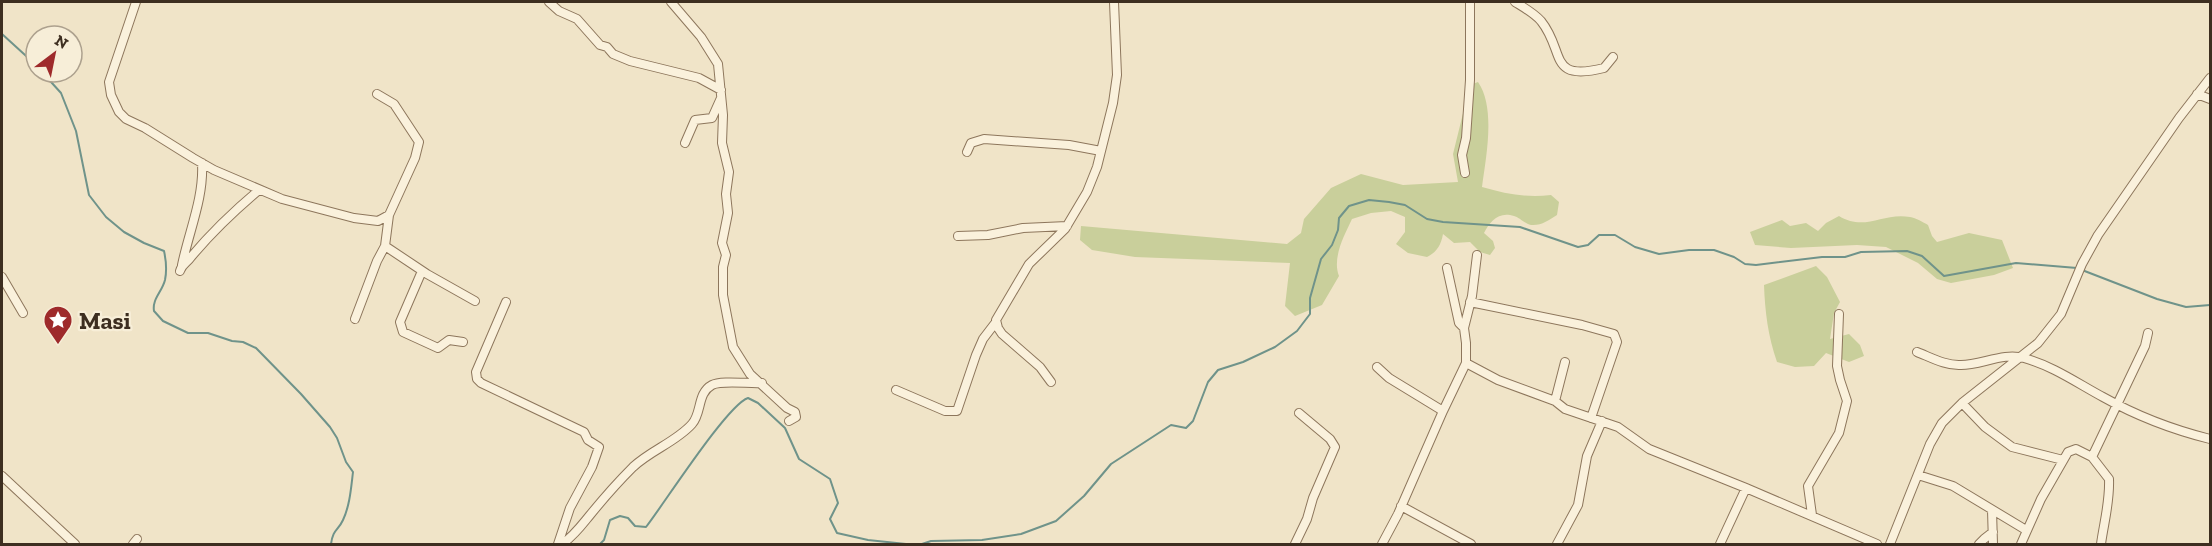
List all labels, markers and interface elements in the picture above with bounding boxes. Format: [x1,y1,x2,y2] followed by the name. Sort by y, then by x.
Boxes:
[24,24,84,84] north arrow
[51,30,72,53] text: N
[42,304,74,346] place icon: Masi
[79,306,131,335] place label: Masi

